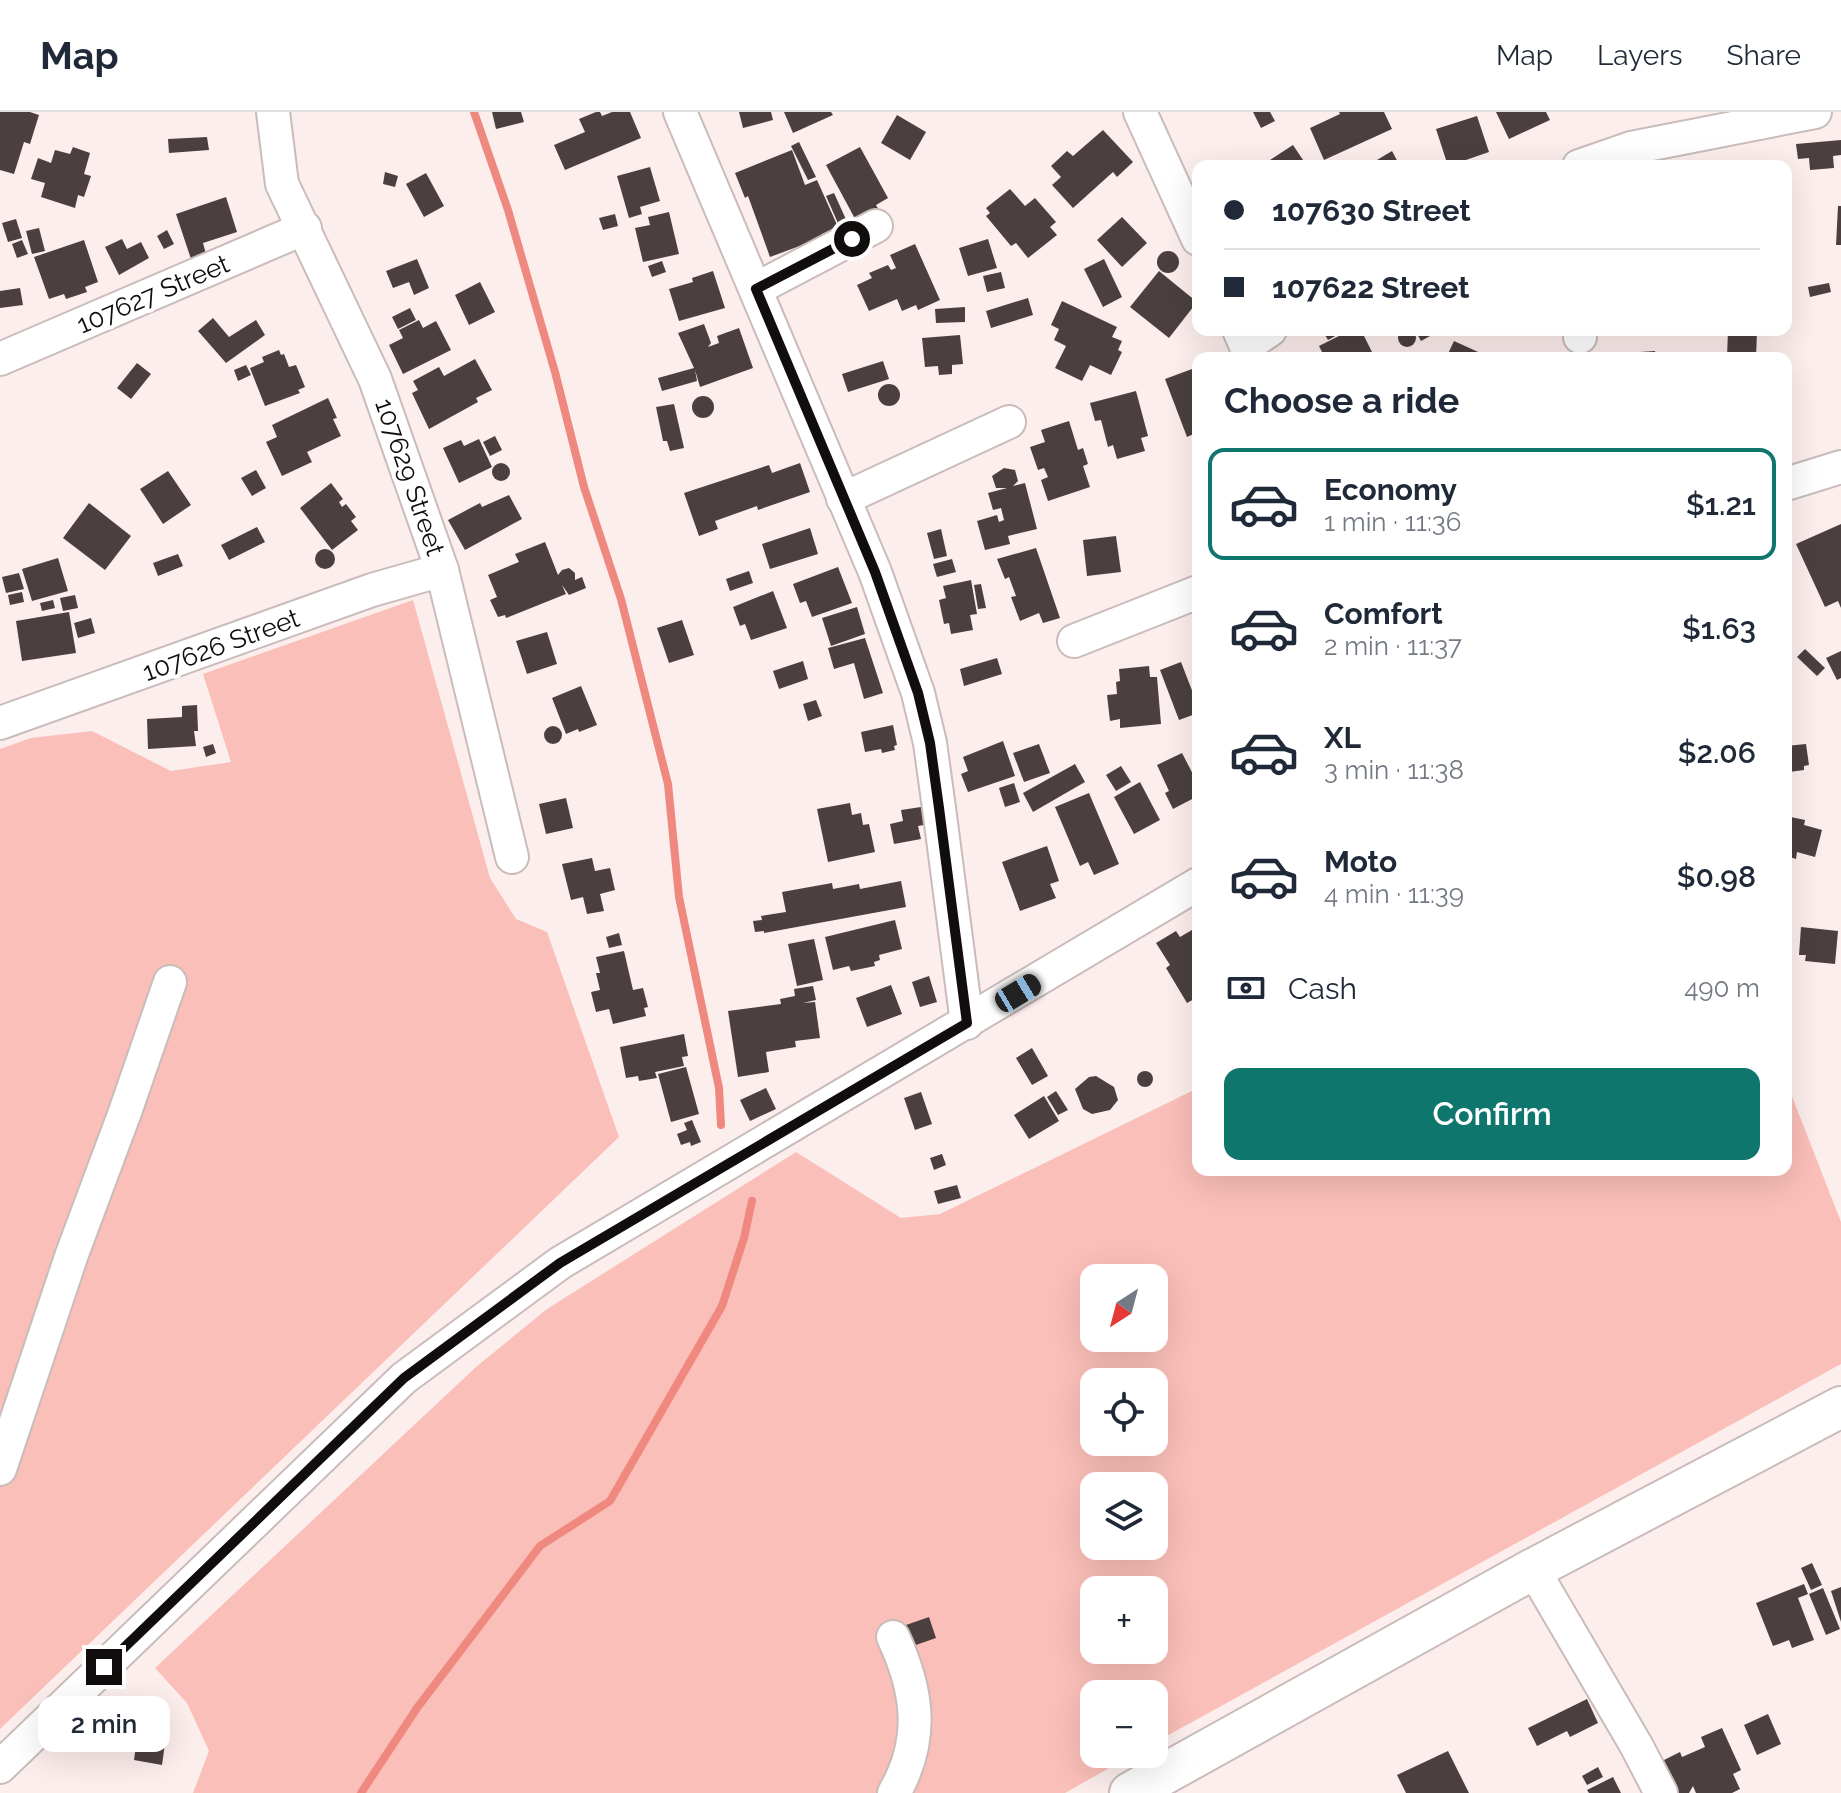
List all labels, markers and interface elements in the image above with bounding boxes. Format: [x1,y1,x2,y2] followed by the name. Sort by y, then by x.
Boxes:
[40,33,119,78] text: Map
[1496,39,1553,72] text: Map
[1597,39,1683,72] text: Layers
[1727,39,1801,72] text: Share
[1272,193,1471,228] text: 107630 Street
[834,221,870,257] route start
[72,248,234,340] street label: 107627 Street
[1272,270,1470,305] text: 107622 Street
[1224,379,1459,421] text: Choose a ride
[369,395,451,560] street label: 107629 Street
[1228,468,1300,540] icon: car
[1324,472,1457,507] text: Economy
[1686,487,1756,522] text: $1.21
[1324,507,1461,537] text: 1 min · 11:36
[1228,592,1300,664] icon: car
[1324,596,1443,631] text: Comfort
[139,603,304,687] street label: 107626 Street
[1682,611,1756,646] text: $1.63
[1324,631,1462,661] text: 2 min · 11:37
[1228,716,1300,788] icon: car
[1324,720,1361,755] text: XL
[1678,735,1756,770] text: $2.06
[1324,755,1464,785] text: 3 min · 11:38
[1228,840,1300,912] icon: car
[1324,844,1397,879] text: Moto
[1677,859,1756,894] text: $0.98
[1324,879,1464,909] text: 4 min · 11:39
[1224,966,1268,1010] icon: cash
[991,970,1045,1016] car
[1288,971,1357,1006] text: Cash
[1684,973,1760,1003] text: 490 m
[1224,1068,1760,1160] button: Confirm
[1080,1264,1168,1352] north arrow
[1080,1264,1168,1768] map controls
[1080,1368,1168,1456] button: locate
[1080,1472,1168,1560] button: layers
[1080,1576,1168,1664] button: +
[86,1649,122,1685] route end
[1080,1680,1168,1768] button: −
[38,1695,170,1751] callout: 2 min
[71,1709,137,1739] text: 2 min

